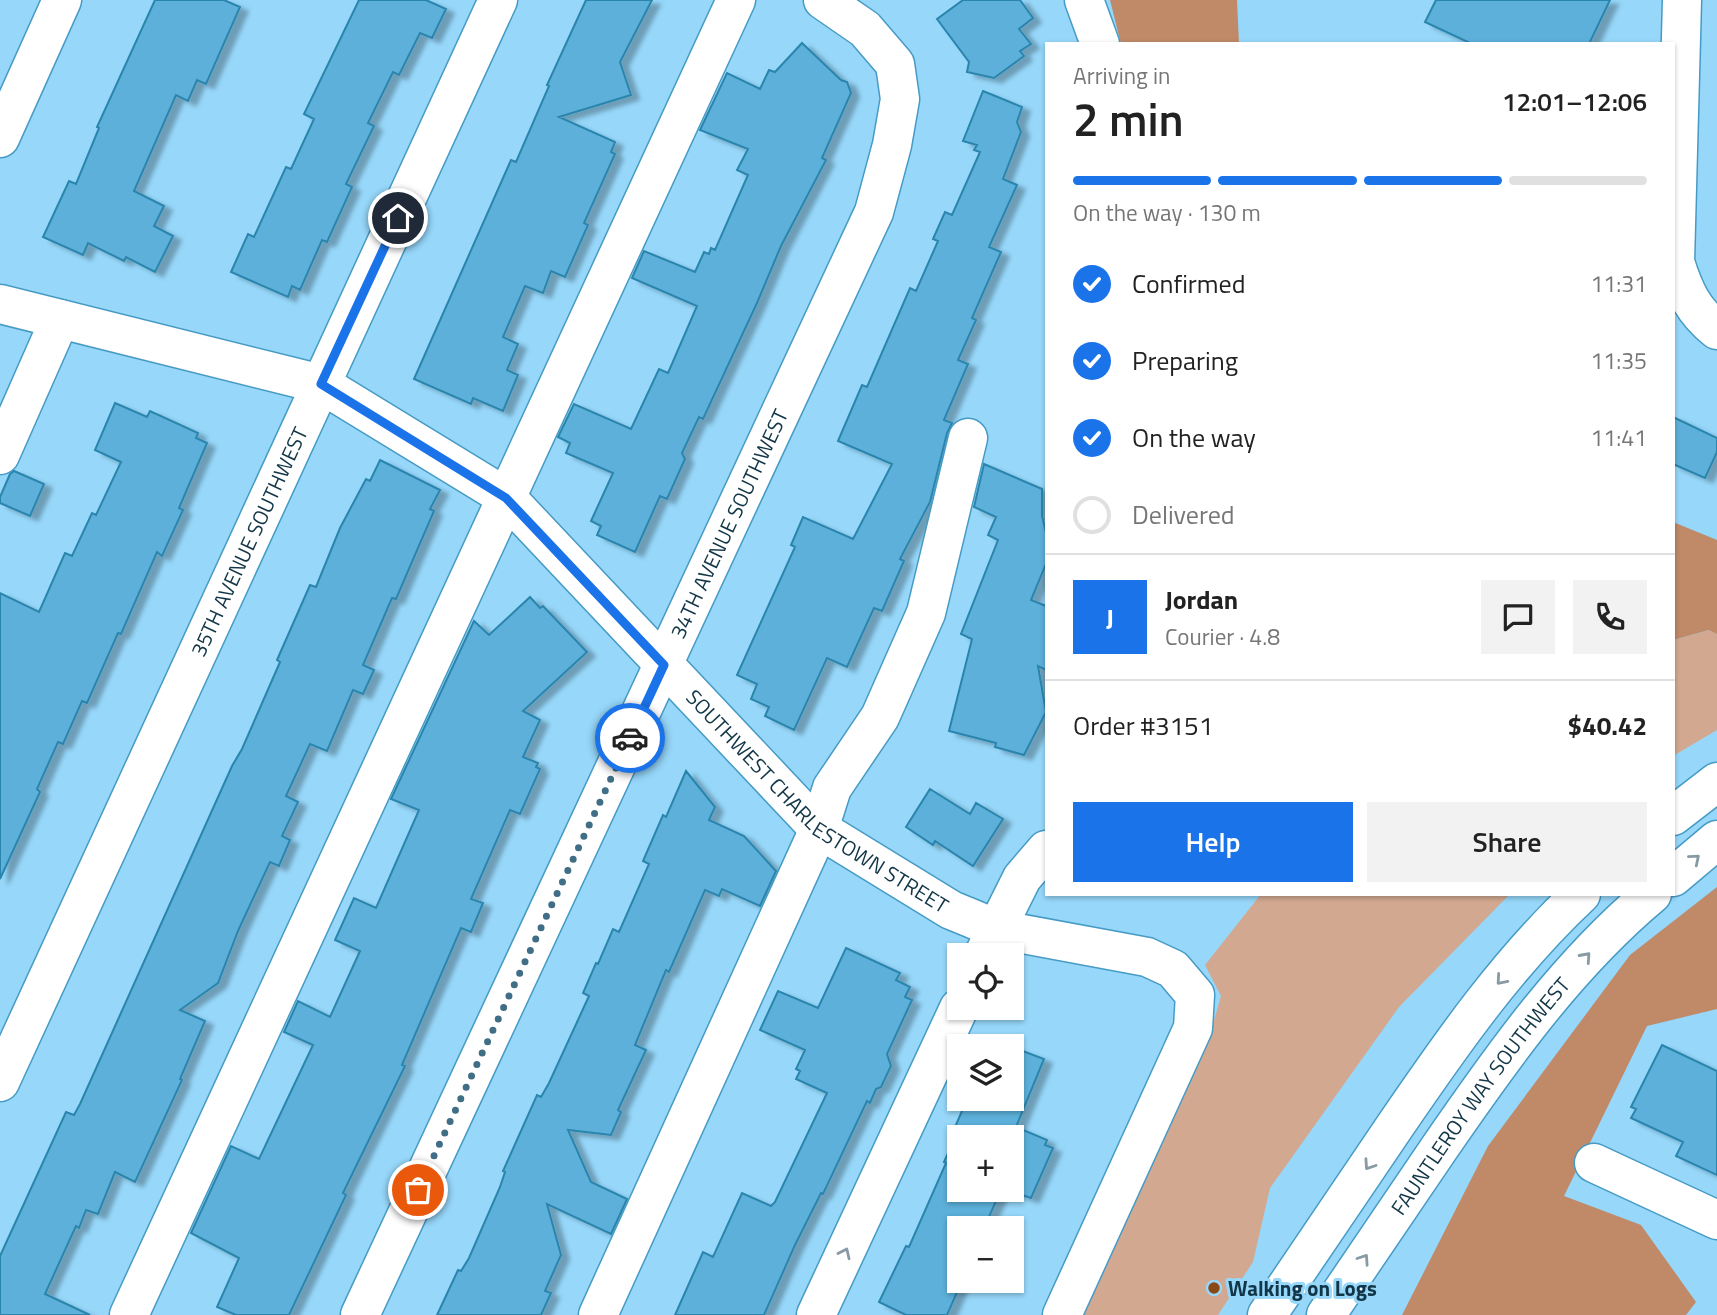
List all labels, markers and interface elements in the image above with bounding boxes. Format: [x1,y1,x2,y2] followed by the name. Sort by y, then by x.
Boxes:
[1073,58,1170,93] text: Arriving in
[1502,82,1647,121] text: 12:01–12:06
[1073,84,1184,154] text: 2 min
[368,188,428,248] pin
[1073,195,1261,230] text: On the way · 130 m
[379,199,417,237] icon: home
[1132,264,1246,303] text: Confirmed
[1073,265,1111,303] icon: check
[1590,266,1647,301] text: 11:31
[1132,341,1238,380] text: Preparing
[1073,342,1111,380] icon: check
[1590,343,1647,378] text: 11:35
[661,404,796,644] street label: 34TH AVENUE SOUTHWEST
[1132,418,1256,457] text: On the way
[1073,419,1111,457] icon: check
[1590,420,1647,455] text: 11:41
[182,421,316,662] street label: 35TH AVENUE SOUTHWEST
[1132,495,1235,534] text: Delivered
[1165,580,1238,619] text: Jordan
[1481,580,1555,654] button: chat
[1573,580,1647,654] button: phone
[1106,598,1114,637] text: J
[1165,619,1280,654] text: Courier · 4.8
[679,682,955,921] street label: SOUTHWEST CHARLESTOWN STREET
[595,703,665,773] courier
[1073,706,1213,745] text: Order #3151
[1568,706,1647,745] text: $40.42
[611,719,649,757] icon: car
[1073,802,1353,882] button: Help
[1367,802,1647,882] button: Share
[1687,855,1700,867] one-way arrow
[947,943,1024,1293] map controls
[947,943,1024,1020] button: locate
[1578,953,1590,966] one-way arrow
[1383,970,1577,1221] street label: FAUNTLEROY WAY SOUTHWEST
[1497,972,1509,985] one-way arrow
[947,1034,1024,1111] button: layers
[947,1125,1024,1202] button: +
[1365,1157,1377,1170] one-way arrow
[388,1160,448,1220] pin
[399,1171,437,1209] icon: bag
[947,1216,1024,1293] button: −
[837,1248,851,1260] one-way arrow
[1356,1253,1369,1266] one-way arrow
[1228,1272,1377,1304] place label: Walking on Logs
[1206,1280,1222,1296] marker: Walking on Logs

